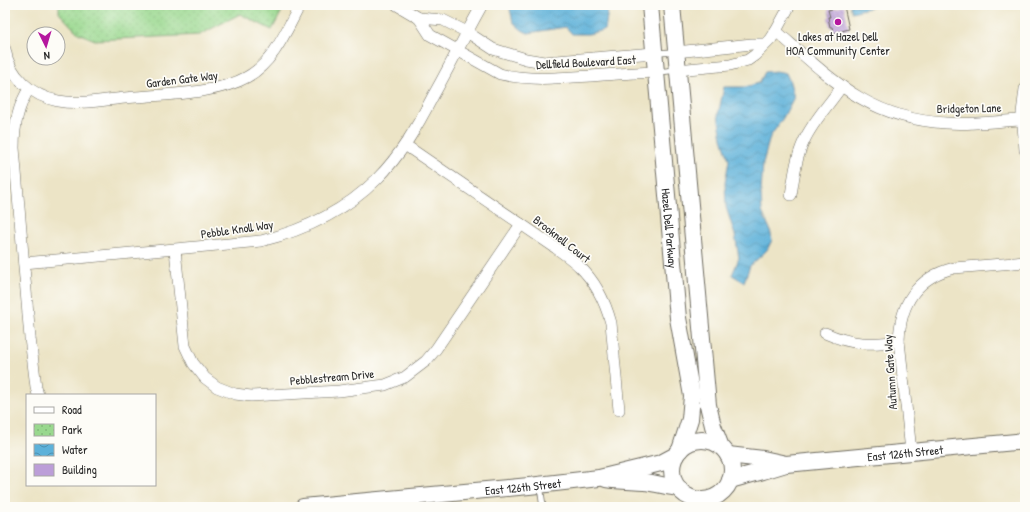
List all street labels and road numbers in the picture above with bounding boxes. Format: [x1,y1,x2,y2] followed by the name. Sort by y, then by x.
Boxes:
[536,51,637,73] street label: Dellfield Boulevard East
[145,66,219,92] street label: Garden Gate Way
[936,99,1002,117] street label: Bridgeton Lane
[658,187,682,269] street label: Hazel Dell Parkway
[530,211,595,267] street label: Brooknell Court
[200,216,274,242] street label: Pebble Knoll Way
[879,334,901,410] street label: Autumn Gate Way
[289,365,375,389] street label: Pebblestream Drive
[866,440,945,465] street label: East 126th Street
[484,474,563,499] street label: East 126th Street

